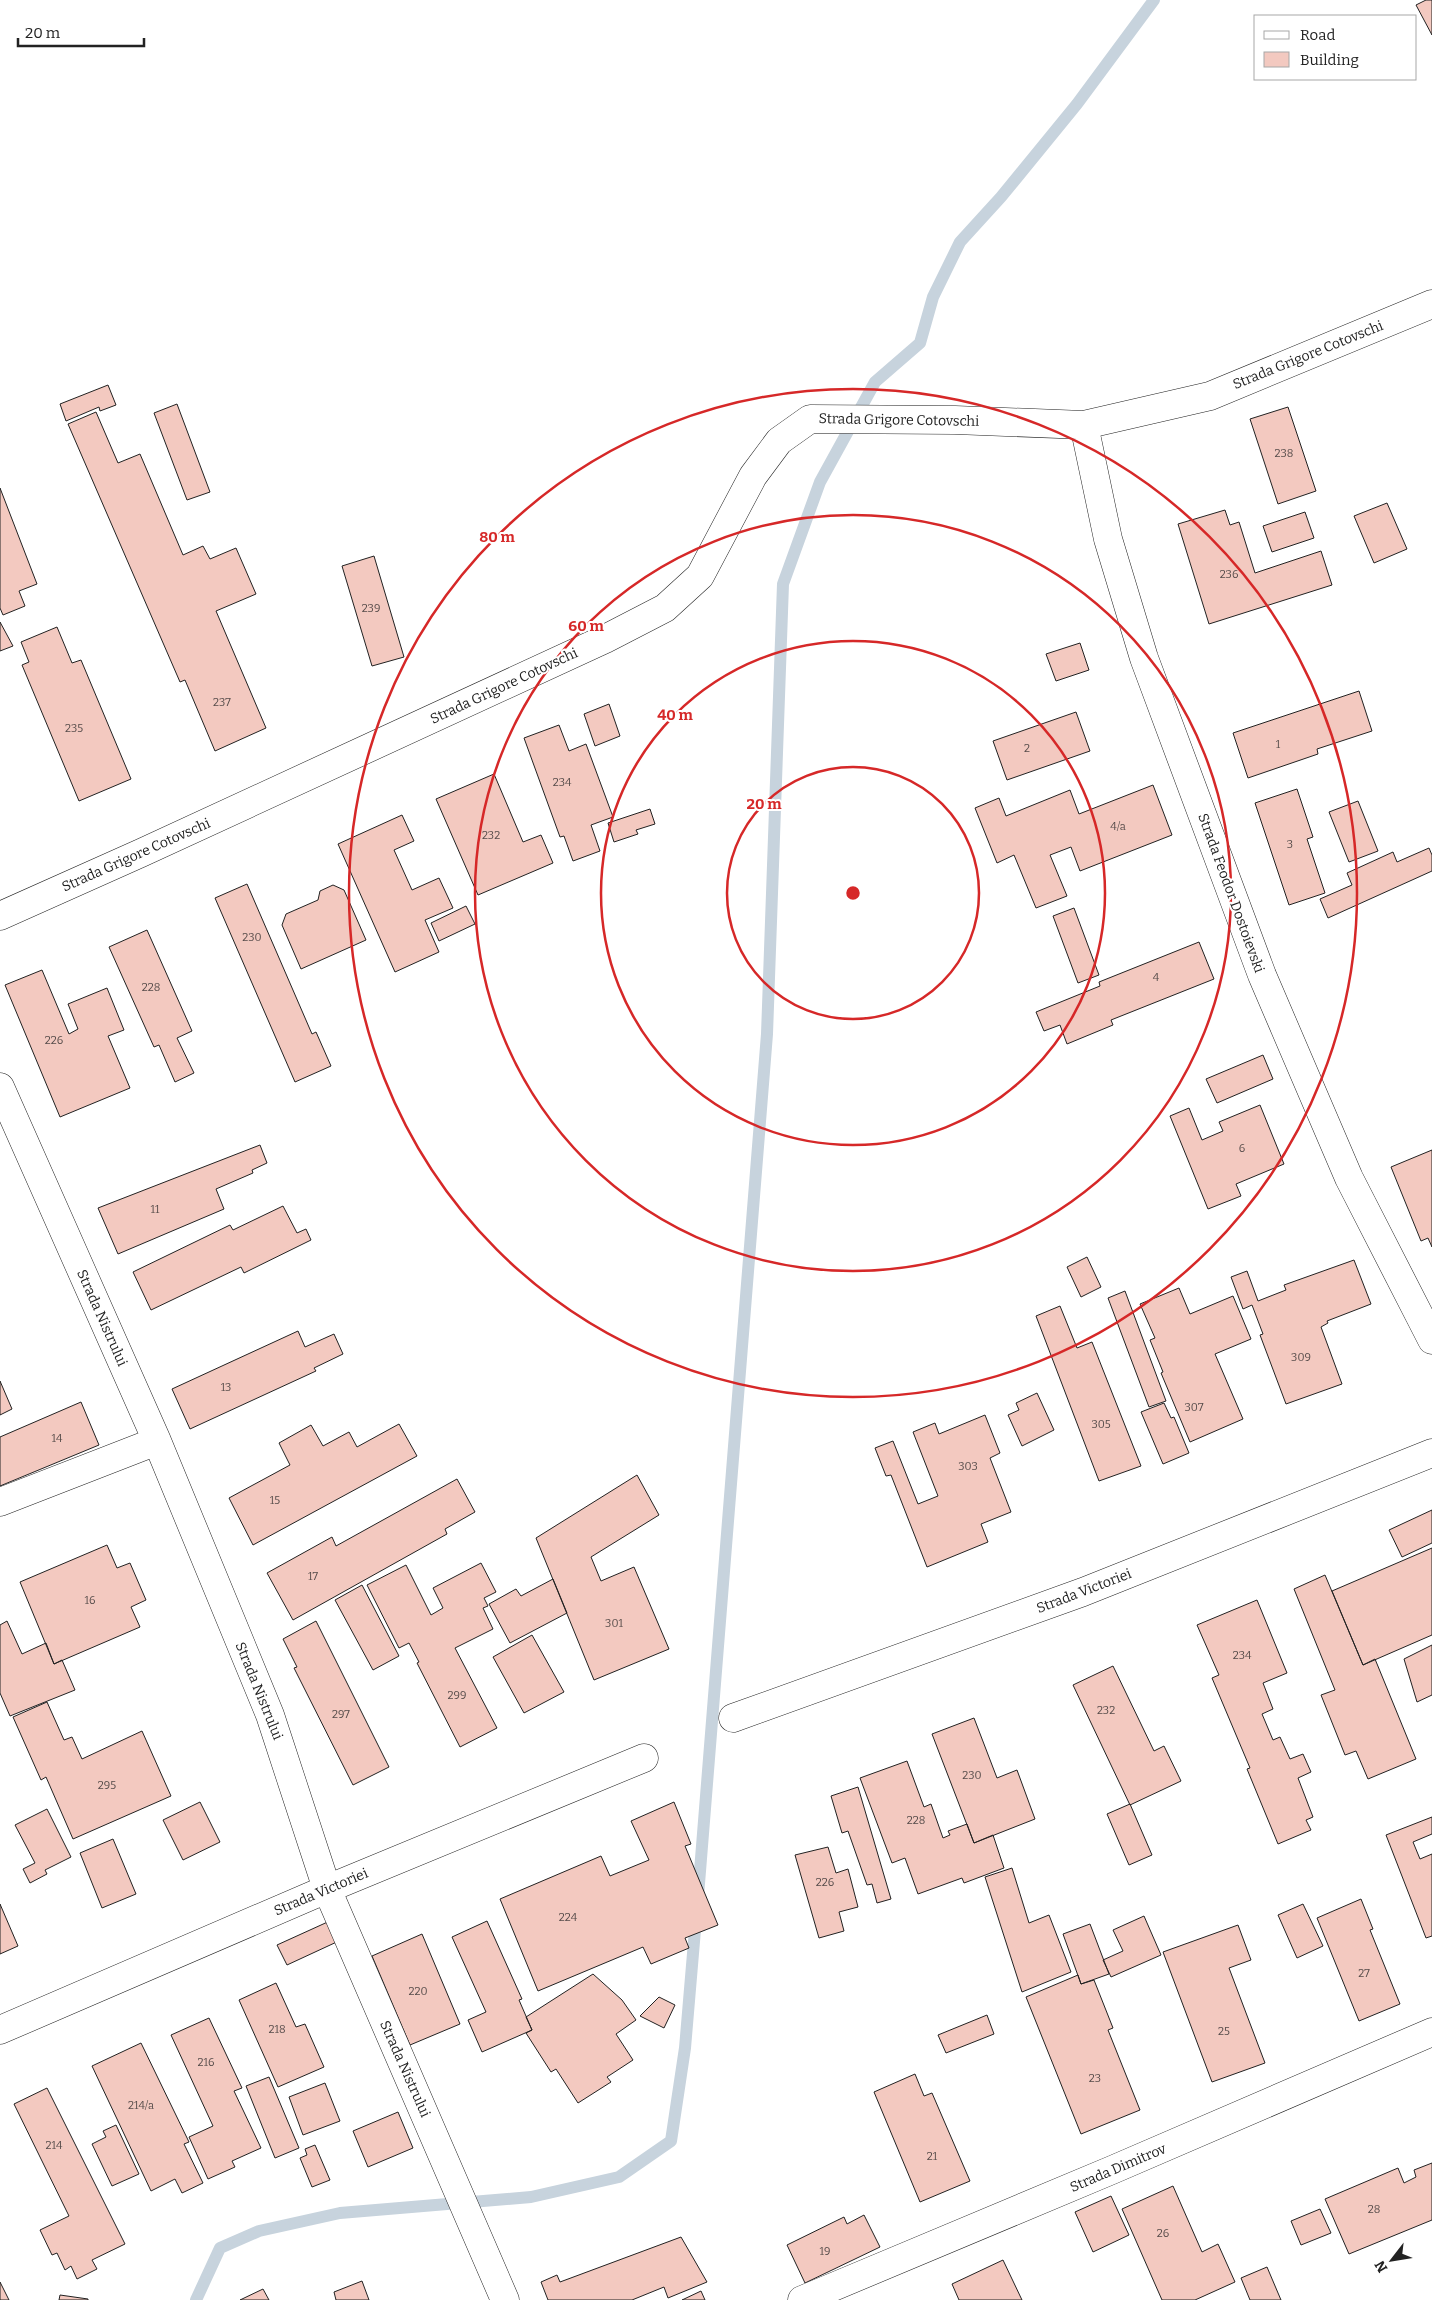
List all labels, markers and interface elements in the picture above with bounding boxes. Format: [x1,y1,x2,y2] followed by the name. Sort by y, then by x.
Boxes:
[18,15,144,47] scale bar
[1254,15,1417,80] legend
[25,24,61,42] text: 20 m
[1300,26,1335,44] text: Road
[1300,51,1359,69] text: Building
[1230,317,1386,393] street label: Strada Grigore Cotovschi
[819,410,979,430] street label: Strada Grigore Cotovschi
[1275,447,1293,460] house number: 238
[479,528,515,546] text: 80 m
[1220,568,1238,581] house number: 236
[362,602,380,615] house number: 239
[568,617,604,635] text: 60 m
[428,644,580,728] street label: Strada Grigore Cotovschi
[213,696,231,709] house number: 237
[657,706,694,724] text: 40 m
[65,722,83,735] house number: 235
[1276,738,1281,751] house number: 1
[1024,742,1030,755] house number: 2
[553,776,572,789] house number: 234
[747,795,782,813] text: 20 m
[1194,811,1268,975] street label: Strada Feodor Dostoievski
[59,815,213,895] street label: Strada Grigore Cotovschi
[1110,820,1126,833] house number: 4/a
[482,829,500,842] house number: 232
[1287,838,1293,851] house number: 3
[844,884,862,902] centre of rings
[242,931,262,944] house number: 230
[1153,971,1160,984] house number: 4
[142,981,160,994] house number: 228
[45,1034,63,1047] house number: 226
[1239,1142,1245,1155] house number: 6
[151,1203,160,1216] house number: 11
[73,1267,131,1369] street label: Strada Nistrului
[1291,1351,1311,1364] house number: 309
[221,1381,231,1394] house number: 13
[1185,1401,1204,1414] house number: 307
[1091,1418,1111,1431] house number: 305
[52,1432,63,1445] house number: 14
[958,1460,978,1473] house number: 303
[270,1494,280,1507] house number: 15
[1034,1565,1134,1617] street label: Strada Victoriei
[308,1570,318,1583] house number: 17
[85,1594,95,1607] house number: 16
[605,1617,623,1630] house number: 301
[232,1640,286,1742] street label: Strada Nistrului
[1233,1649,1252,1662] house number: 234
[448,1689,466,1702] house number: 299
[1097,1704,1115,1717] house number: 232
[332,1708,350,1721] house number: 297
[962,1769,982,1782] house number: 230
[98,1779,116,1792] house number: 295
[907,1814,925,1827] house number: 228
[271,1865,371,1919] street label: Strada Victoriei
[816,1876,834,1889] house number: 226
[559,1911,578,1924] house number: 224
[1358,1967,1370,1980] house number: 27
[408,1985,428,1998] house number: 220
[376,2018,434,2120] street label: Strada Nistrului
[268,2023,286,2036] house number: 218
[1218,2025,1230,2038] house number: 25
[198,2056,214,2069] house number: 216
[1089,2072,1101,2085] house number: 23
[128,2099,154,2112] house number: 214/a
[46,2139,63,2152] house number: 214
[1067,2140,1169,2196] street label: Strada Dimitrov
[927,2150,938,2163] house number: 21
[1368,2203,1380,2216] house number: 28
[1157,2227,1169,2240] house number: 26
[1367,2235,1417,2285] north arrow
[820,2245,830,2258] house number: 19
[1371,2257,1391,2275] text: N

